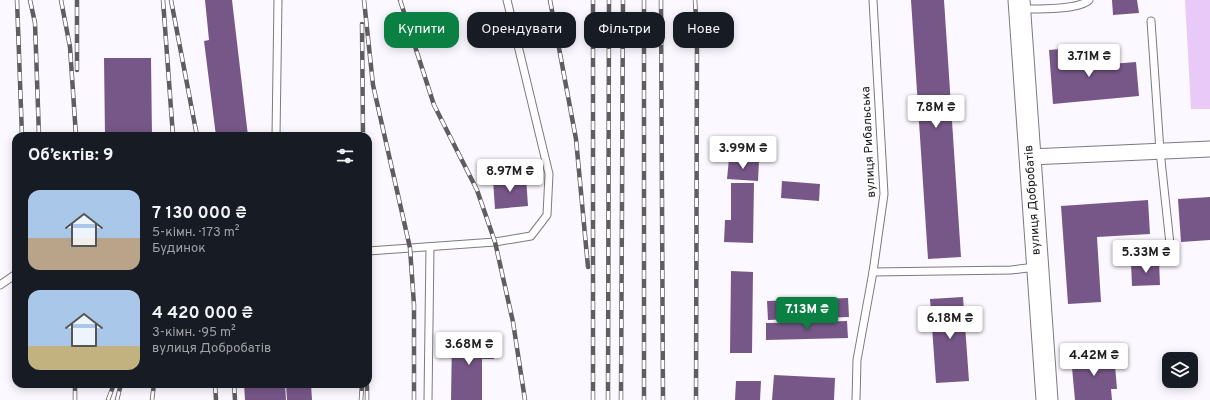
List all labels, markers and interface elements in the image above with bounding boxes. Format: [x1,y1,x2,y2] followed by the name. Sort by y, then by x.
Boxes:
[384,12,459,48] chip: Купити
[467,12,576,48] chip: Орендувати
[584,12,665,48] chip: Фільтри
[673,12,734,48] chip: Нове
[1052,44,1126,78] pin: 3.71M ₴
[1067,49,1111,65] text: 3.71M ₴
[858,86,880,198] street label: вулиця Рибальська
[903,95,969,129] pin: 7.8M ₴
[917,100,955,116] text: 7.8M ₴
[706,136,780,170] pin: 3.99M ₴
[719,141,767,157] text: 3.99M ₴
[28,145,113,167] text: Об’єктів: 9
[334,145,356,167] icon: filters
[1021,145,1045,255] street label: вулиця Добробатів
[473,159,547,193] pin: 8.97M ₴
[486,164,534,180] text: 8.97M ₴
[152,203,247,225] text: 7 130 000 ₴
[60,206,108,254] icon: home
[152,225,239,241] text: 5-кімн. · 173 m²
[1109,240,1183,274] pin: 5.33M ₴
[152,241,206,257] text: Будинок
[1122,245,1170,261] text: 5.33M ₴
[770,297,844,331] pin: 7.13M ₴
[785,302,829,318] text: 7.13M ₴
[152,303,253,325] text: 4 420 000 ₴
[60,306,108,354] icon: home
[913,306,987,340] pin: 6.18M ₴
[927,311,973,327] text: 6.18M ₴
[152,325,236,341] text: 3-кімн. · 95 m²
[432,332,506,366] pin: 3.68M ₴
[444,337,494,353] text: 3.68M ₴
[152,341,271,357] text: вулиця Добробатів
[1057,343,1131,377] pin: 4.42M ₴
[1069,348,1119,364] text: 4.42M ₴
[1162,352,1198,388] map controls
[1162,352,1198,388] button: layers

